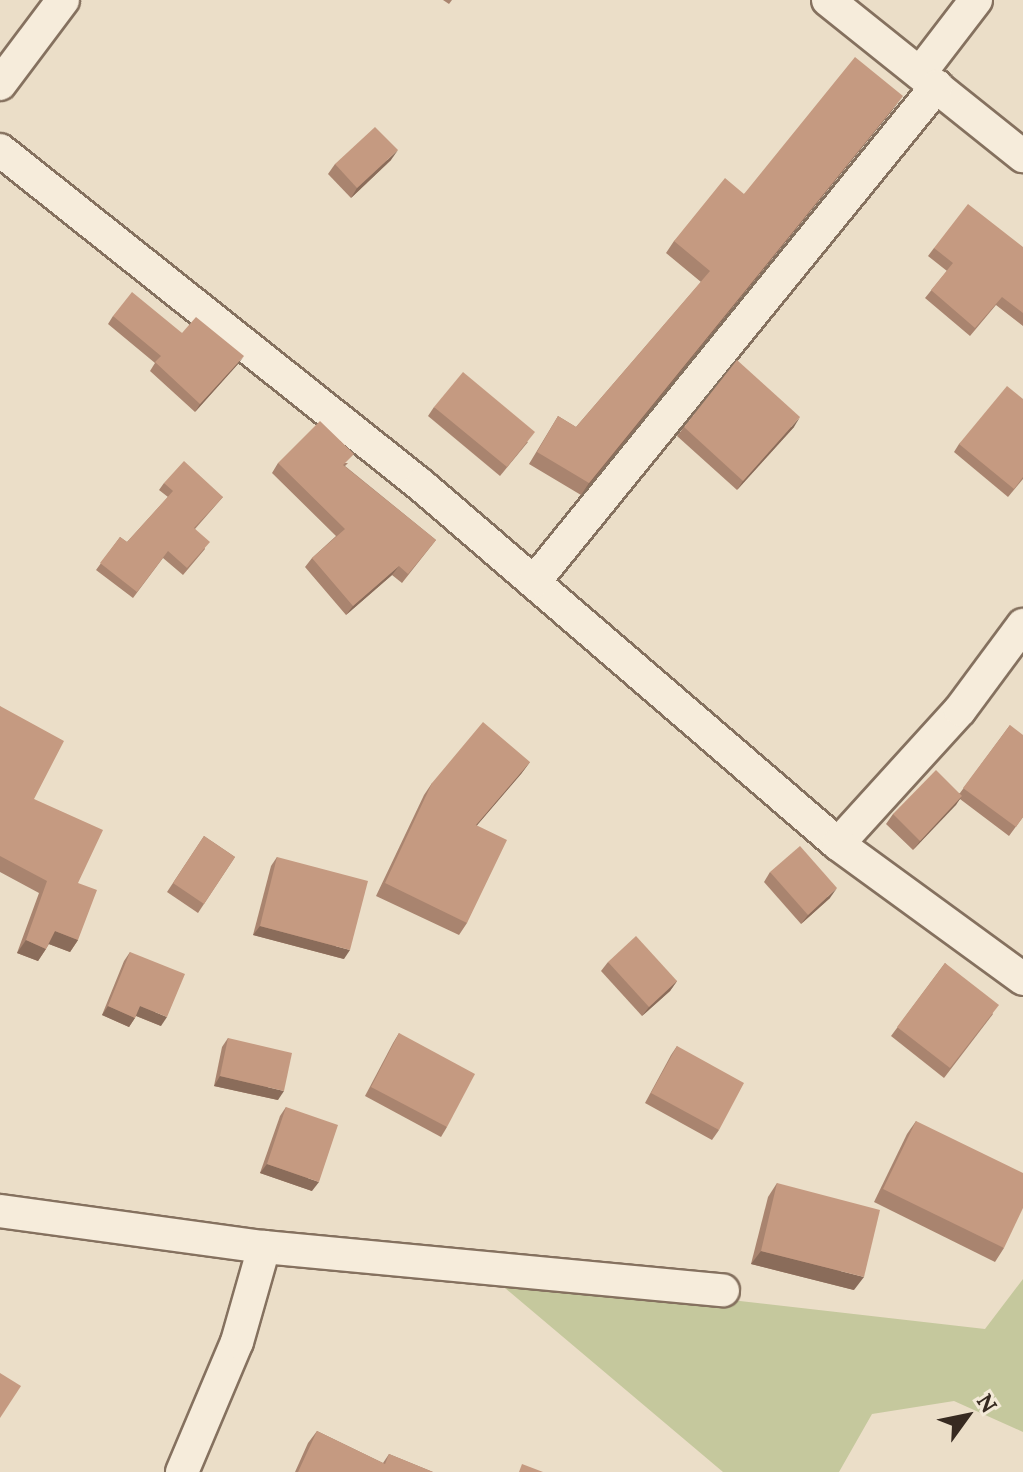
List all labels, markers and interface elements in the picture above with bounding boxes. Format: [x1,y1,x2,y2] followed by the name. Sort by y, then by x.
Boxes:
[927,1376,1007,1456] north arrow
[971,1388,1003,1418] text: N

